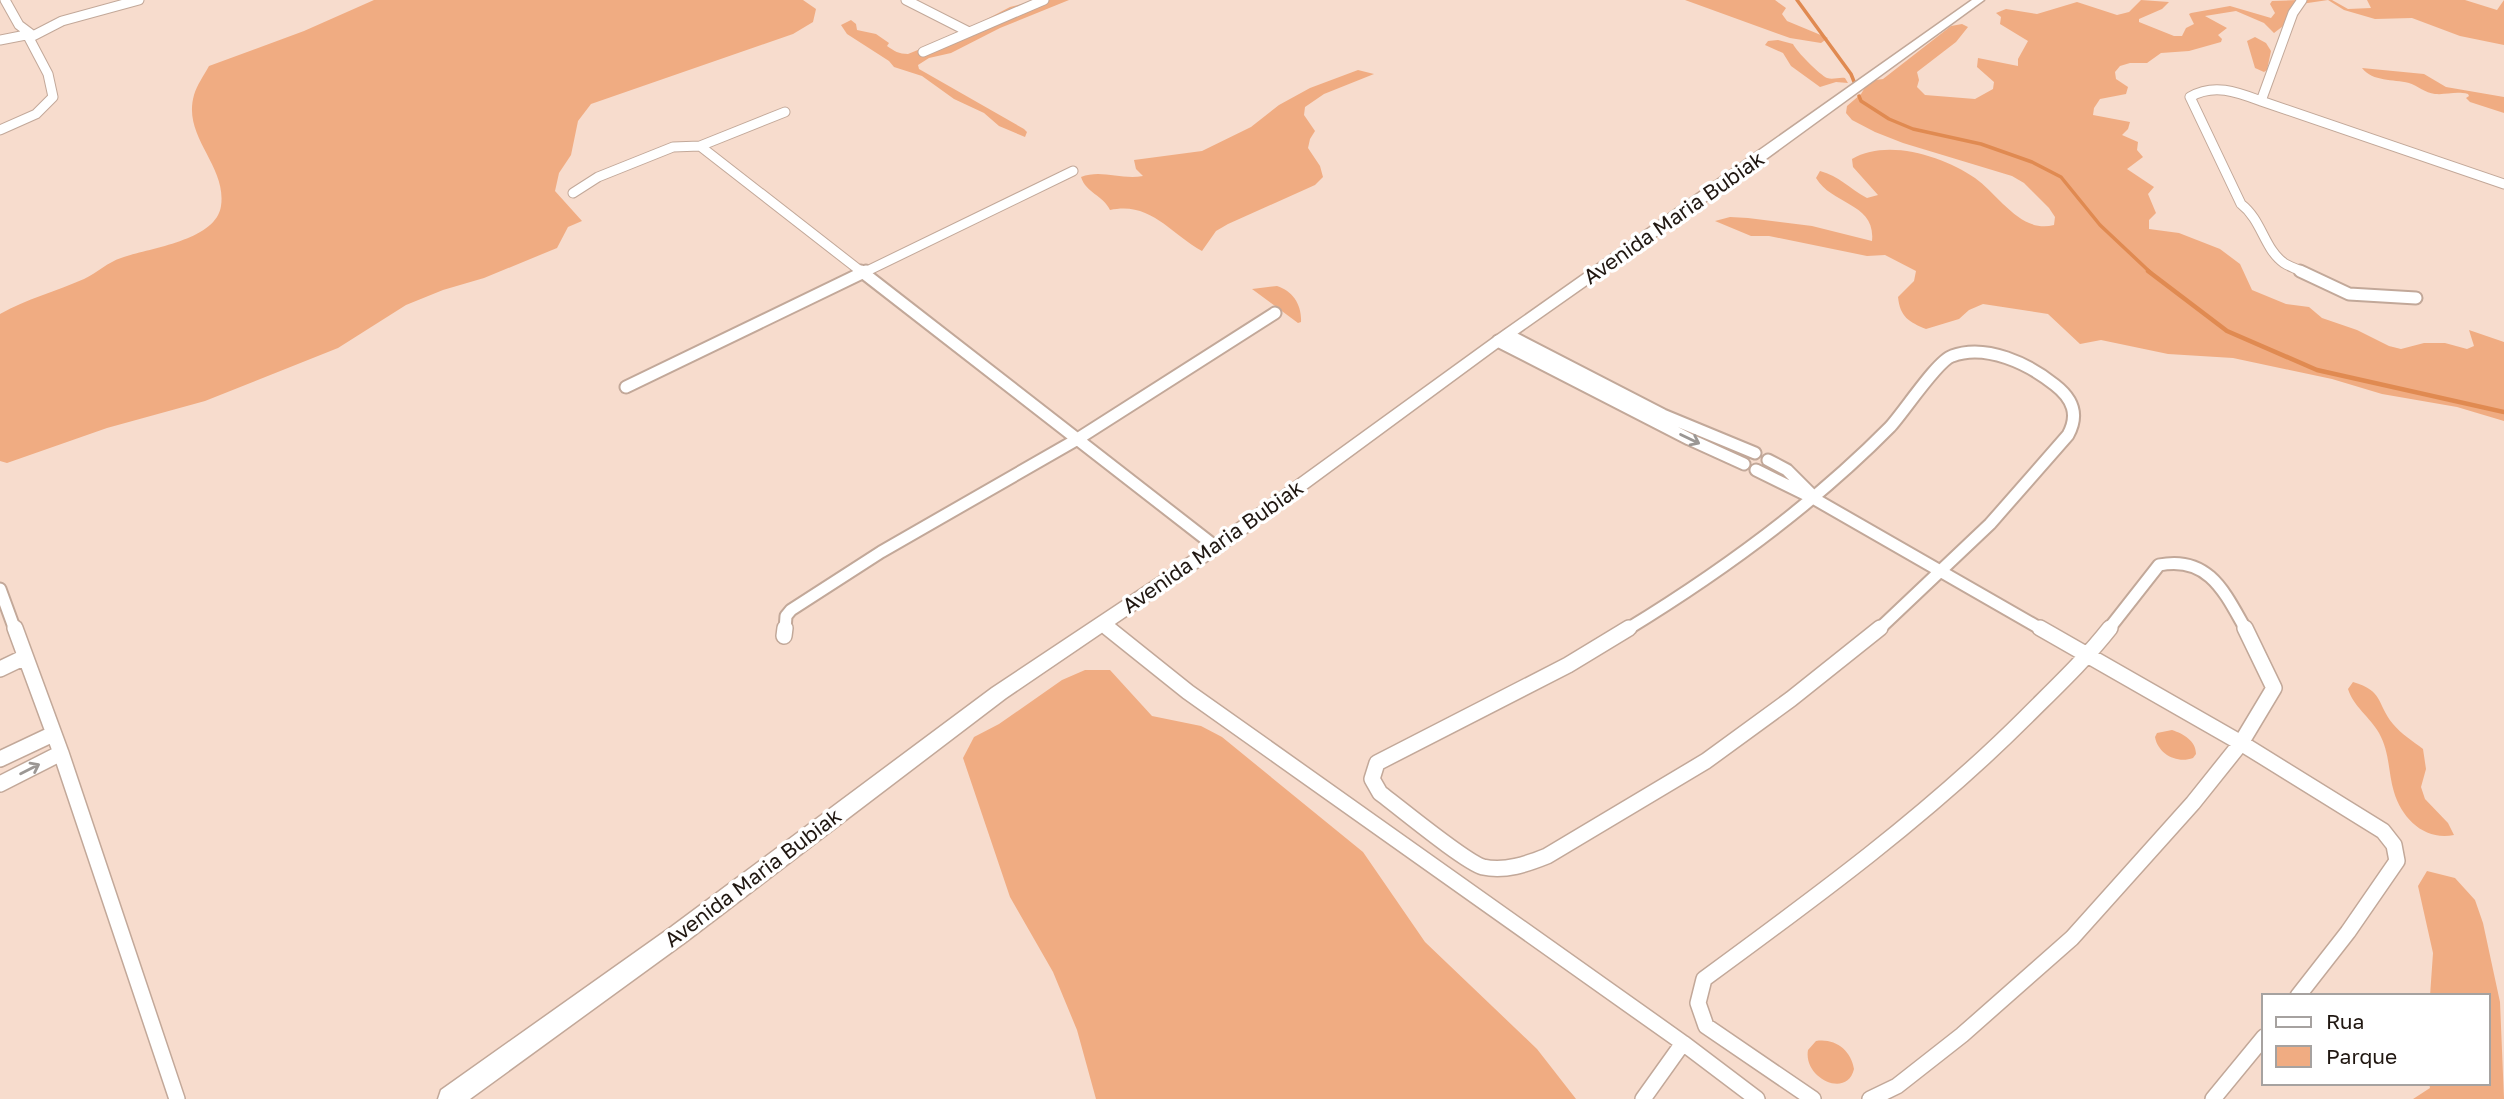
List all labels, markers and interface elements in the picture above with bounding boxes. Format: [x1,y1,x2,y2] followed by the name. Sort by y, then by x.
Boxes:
[1578,145,1769,289] street label: Avenida Maria Bubiak
[1679,433,1700,446] one-way arrow
[1117,474,1308,618] street label: Avenida Maria Bubiak
[19,761,40,775] one-way arrow
[659,802,846,952] street label: Avenida Maria Bubiak
[2262,994,2490,1085] legend
[2326,1008,2364,1034] text: Rua
[2326,1043,2397,1069] text: Parque

